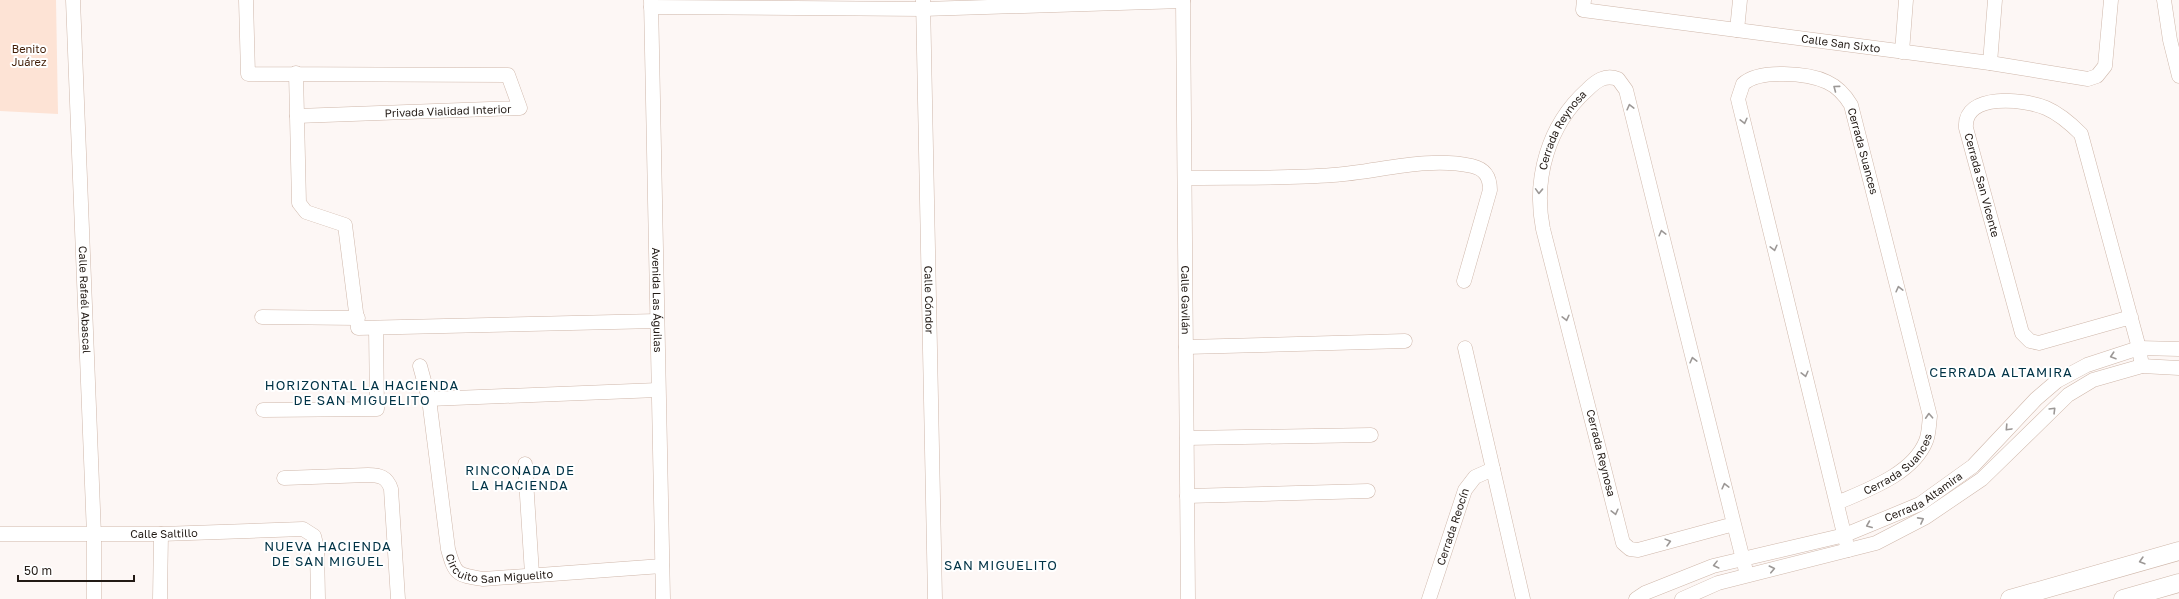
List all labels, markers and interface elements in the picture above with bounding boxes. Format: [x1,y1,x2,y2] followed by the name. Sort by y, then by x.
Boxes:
[1800,31,1882,55] street label: Calle San Sixto
[11,42,47,68] park label: Benito Juárez
[1833,85,1840,93] one-way arrow
[1536,87,1589,171] street label: Cerrada Reynosa
[384,102,512,119] street label: Privada Vialidad Interior
[1626,104,1635,111] one-way arrow
[1846,106,1881,196] street label: Cerrada Suances
[1739,118,1747,124] one-way arrow
[1962,131,2003,238] street label: Cerrada San Vicente
[1535,188,1544,194] one-way arrow
[1658,230,1666,237] one-way arrow
[1770,244,1778,251] one-way arrow
[77,246,94,354] street label: Calle Rafaél Abascal
[650,247,665,353] street label: Avenida Las Águilas
[1179,265,1193,335] street label: Calle Gavilán
[922,266,937,335] street label: Calle Cóndor
[1895,286,1904,293] one-way arrow
[1561,314,1570,321] one-way arrow
[2110,352,2117,360] one-way arrow
[1689,356,1698,363] one-way arrow
[1929,364,2073,380] district label: CERRADA ALTAMIRA
[1801,371,1809,377] one-way arrow
[265,377,459,408] district label: HORIZONTAL LA HACIENDA DE SAN MIGUELITO
[2048,407,2056,415] one-way arrow
[1584,408,1619,498] street label: Cerrada Reynosa
[1925,412,1933,418] one-way arrow
[2005,423,2013,431] one-way arrow
[1861,432,1934,497] street label: Cerrada Suances
[465,462,575,493] district label: RINCONADA DE LA HACIENDA
[1882,469,1965,524] street label: Cerrada Altamira
[1721,482,1729,489] one-way arrow
[1434,486,1471,567] street label: Cerrada Reocín
[1611,509,1619,515] one-way arrow
[1917,517,1925,524] one-way arrow
[1865,521,1872,529] one-way arrow
[130,526,198,540] street label: Calle Saltillo
[264,538,392,569] district label: NUEVA HACIENDA DE SAN MIGUEL
[1664,538,1671,547] one-way arrow
[444,552,554,585] street label: Circuito San Miguelito
[2138,556,2145,565] one-way arrow
[18,557,134,583] scale bar
[944,557,1058,573] district label: SAN MIGUELITO
[1713,561,1720,569] one-way arrow
[24,563,52,578] text: 50 m
[1768,565,1775,574] one-way arrow

